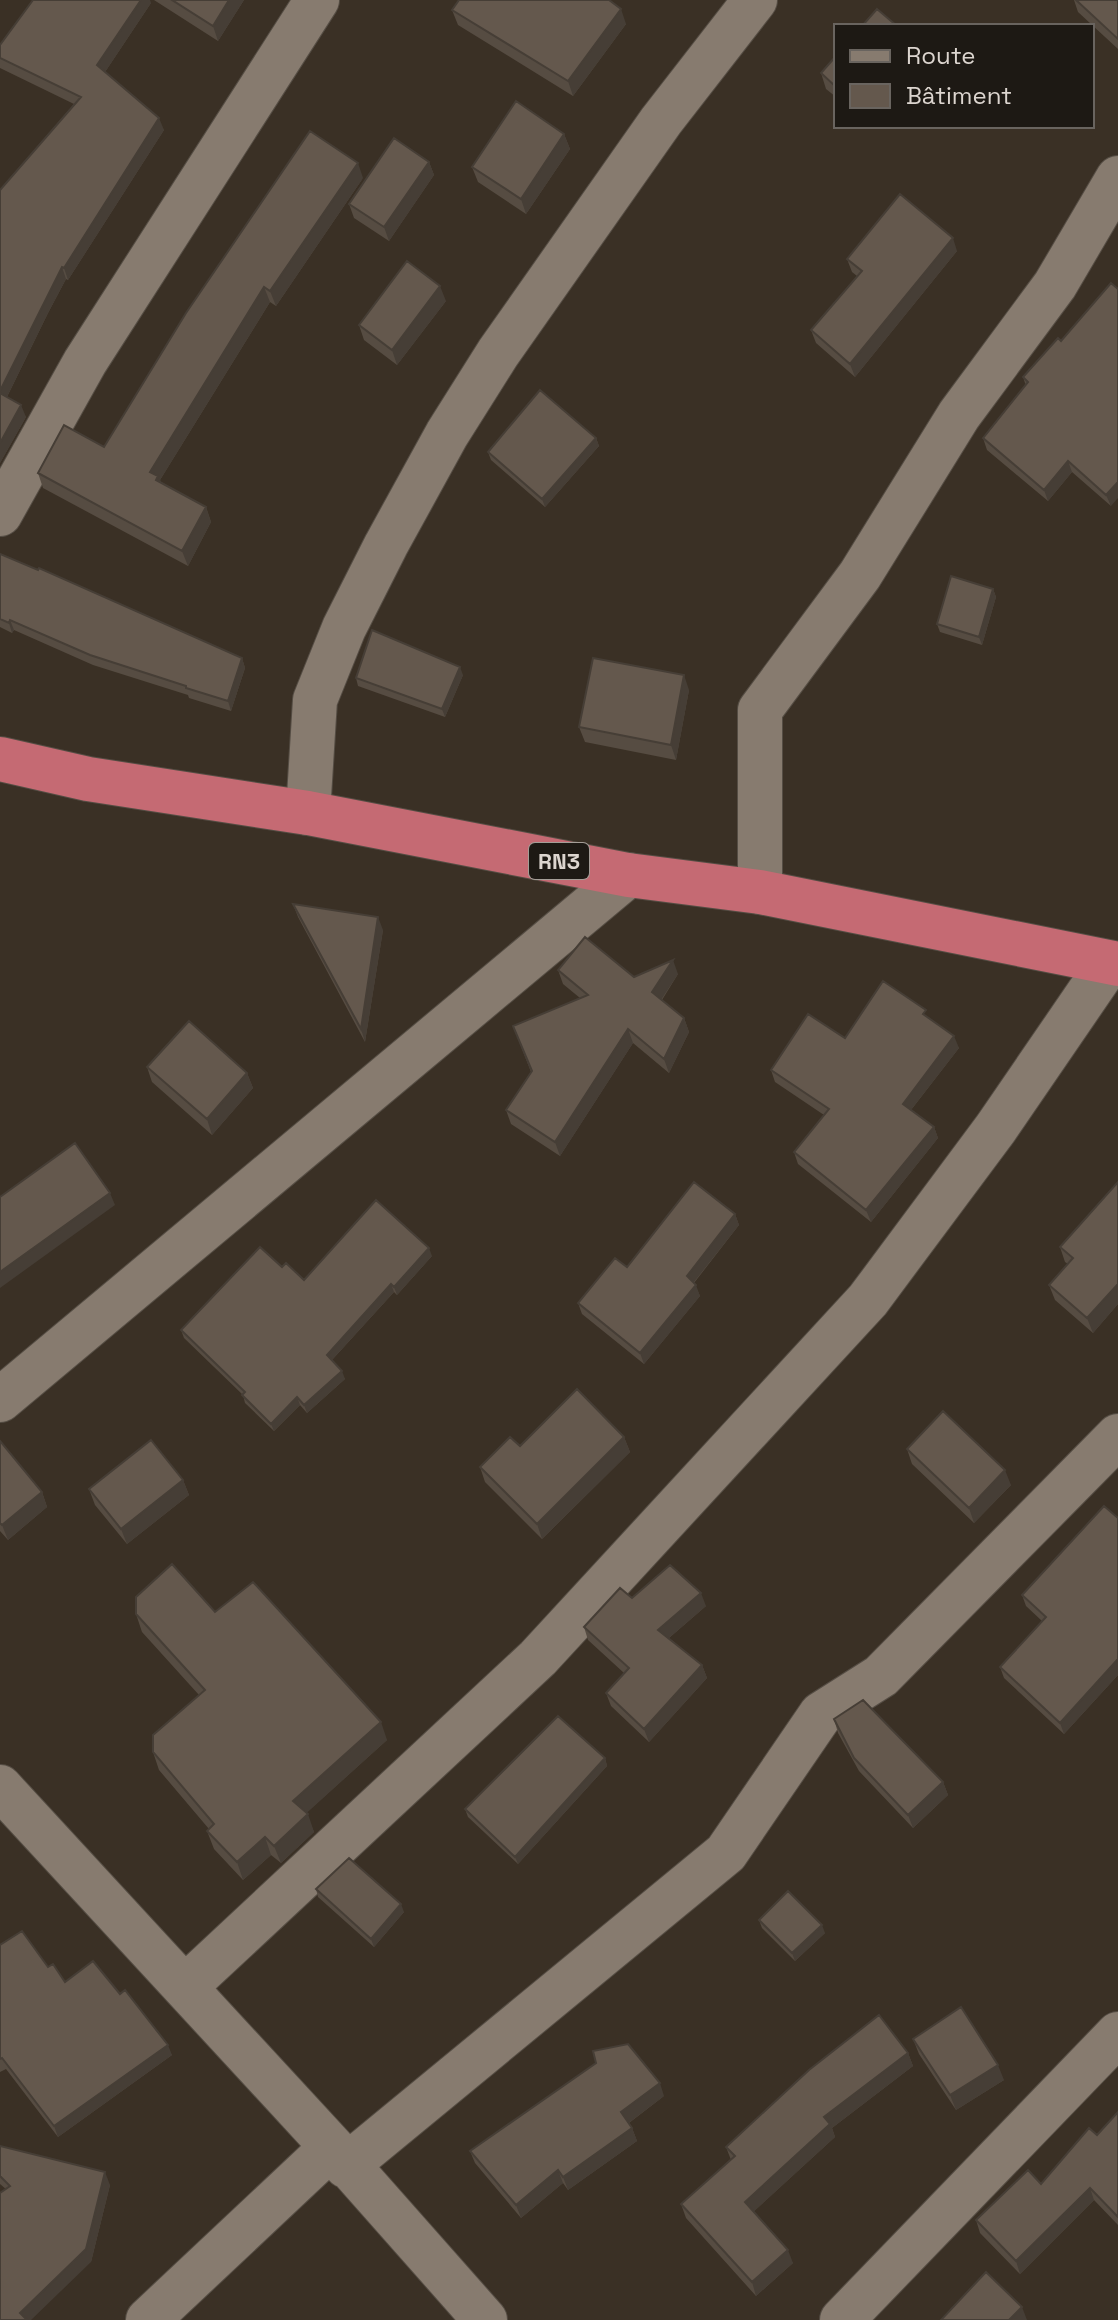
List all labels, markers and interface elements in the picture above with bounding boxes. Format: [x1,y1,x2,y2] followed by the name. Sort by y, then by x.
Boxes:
[834,24,1094,128] legend
[906,40,975,71] text: Route
[906,80,1012,111] text: Bâtiment
[529,843,589,879] road number: RN3

